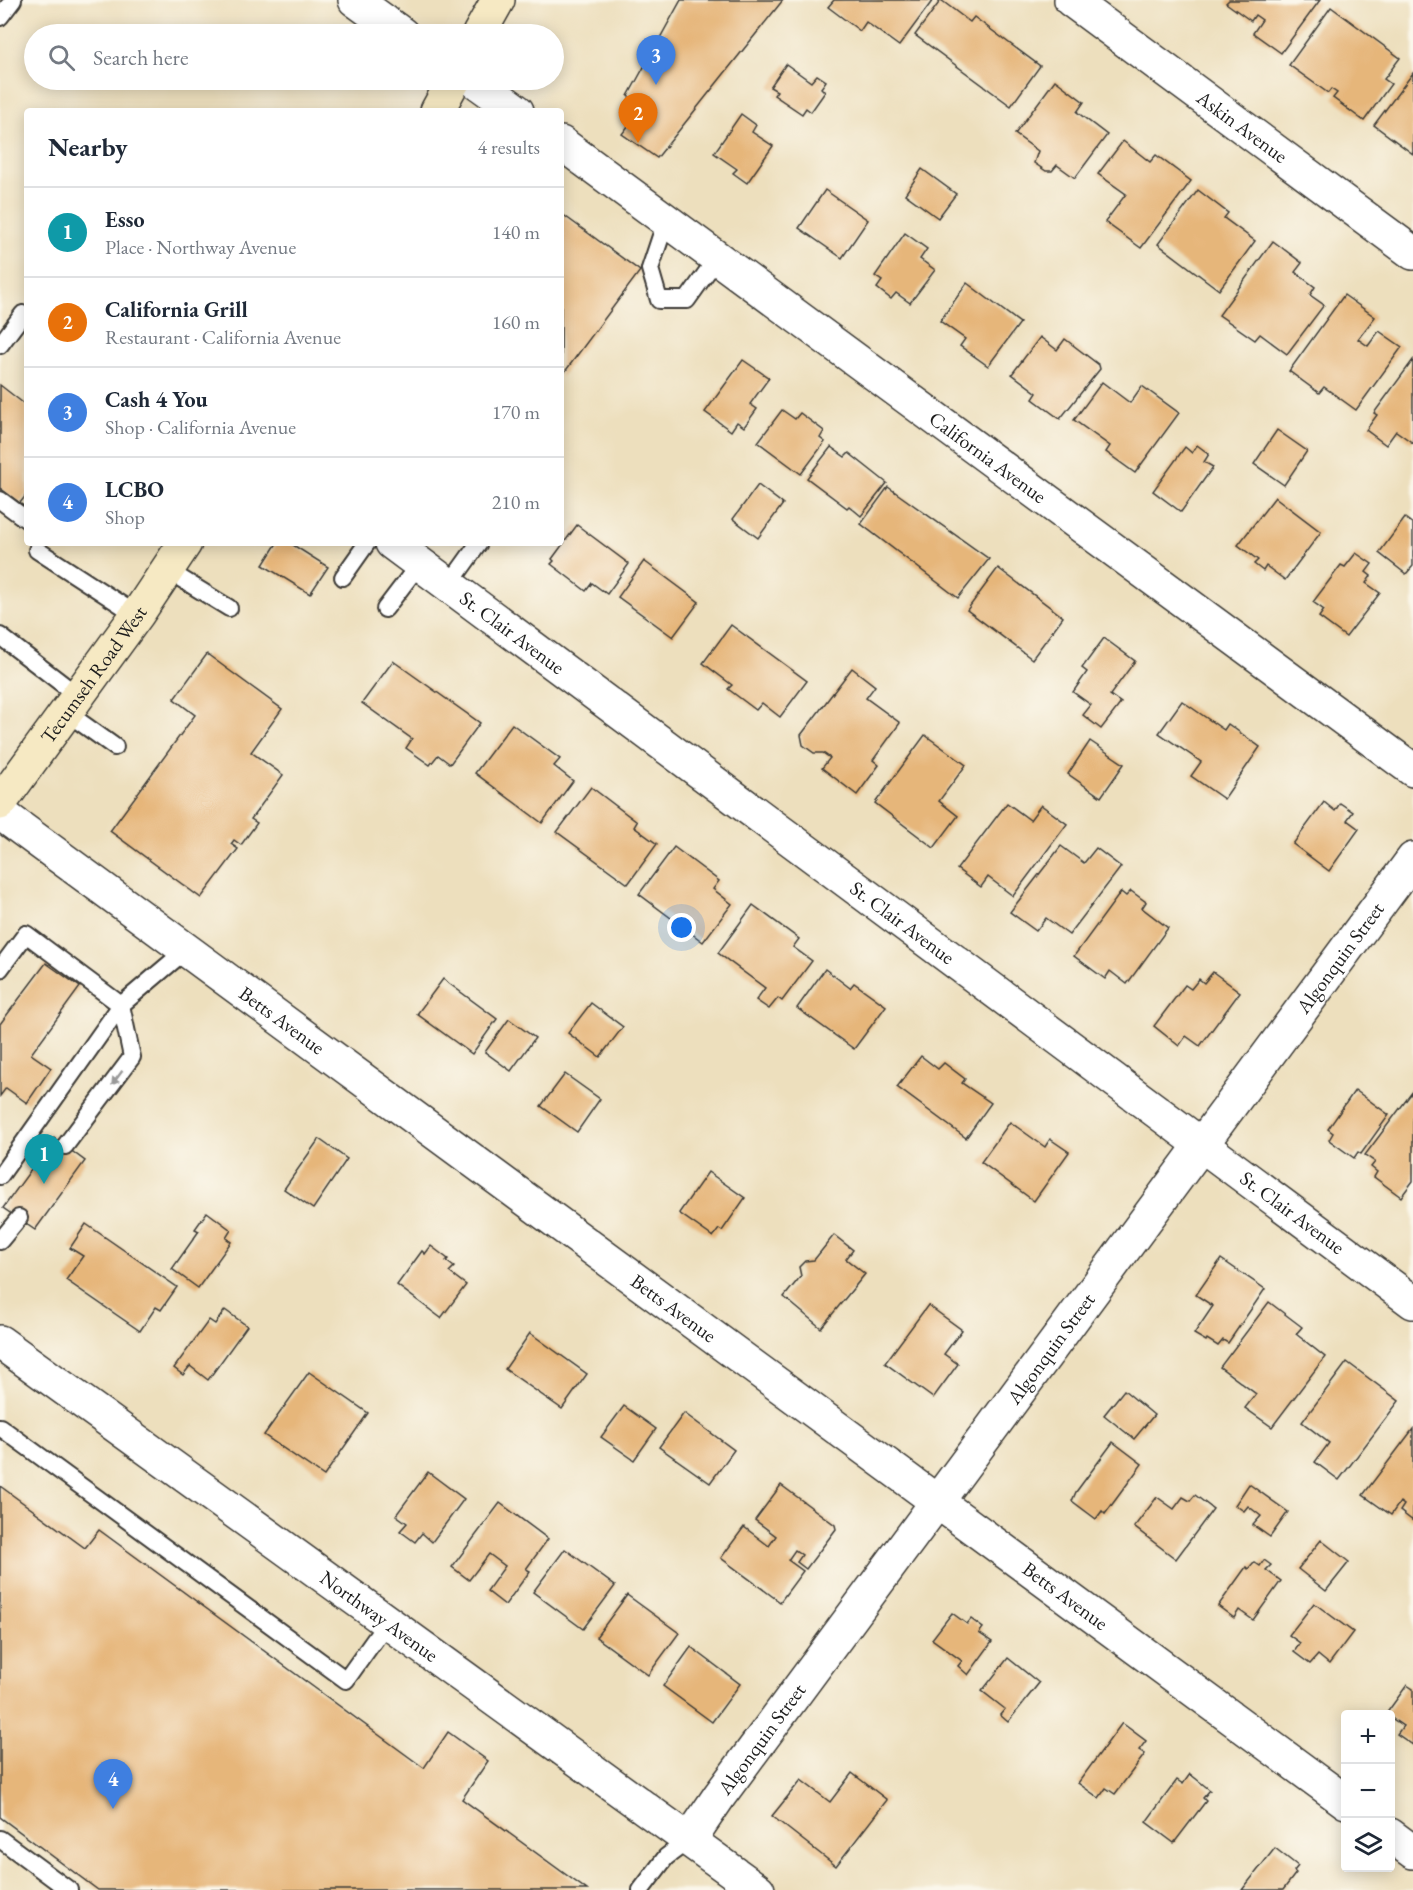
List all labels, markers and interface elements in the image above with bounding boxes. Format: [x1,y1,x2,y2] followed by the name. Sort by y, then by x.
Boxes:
[24,24,564,90] search box
[636,36,676,85] pin: 3
[45,41,78,74] icon: search
[93,43,188,72] text: Search here
[1191,84,1293,169] street label: Askin Avenue
[618,94,658,143] pin: 2
[48,130,128,164] text: Nearby
[477,134,540,160] text: 4 results
[105,205,145,234] text: Esso
[62,219,73,245] text: 1
[492,219,540,245] text: 140 m
[105,234,296,260] text: Place · Northway Avenue
[105,295,248,324] text: California Grill
[62,309,73,335] text: 2
[492,309,540,335] text: 160 m
[105,324,341,350] text: Restaurant · California Avenue
[105,385,208,414] text: Cash 4 You
[62,399,73,425] text: 3
[492,399,540,425] text: 170 m
[924,405,1052,509] street label: California Avenue
[105,414,296,440] text: Shop · California Avenue
[105,475,164,504] text: LCBO
[62,489,73,515] text: 4
[492,489,540,515] text: 210 m
[105,504,145,530] text: Shop
[455,585,570,680] street label: St. Clair Avenue
[35,600,153,749] street label: Tecumseh Road West
[845,875,960,970] street label: St. Clair Avenue
[1289,896,1390,1019] street label: Algonquin Street
[667,913,696,942] your location
[234,980,330,1060] street label: Betts Avenue
[111,1070,123,1085] one-way arrow
[24,1134,63,1184] pin: 1
[1235,1165,1350,1260] street label: St. Clair Avenue
[626,1268,722,1348] street label: Betts Avenue
[1000,1287,1101,1410] street label: Algonquin Street
[1017,1556,1113,1636] street label: Betts Avenue
[315,1565,444,1668] street label: Northway Avenue
[711,1677,812,1801] street label: Algonquin Street
[1341,1710,1395,1872] map controls
[1341,1710,1395,1764] button: +
[94,1760,132,1809] pin: 4
[1341,1764,1395,1818] button: −
[1341,1818,1395,1872] button: layers

